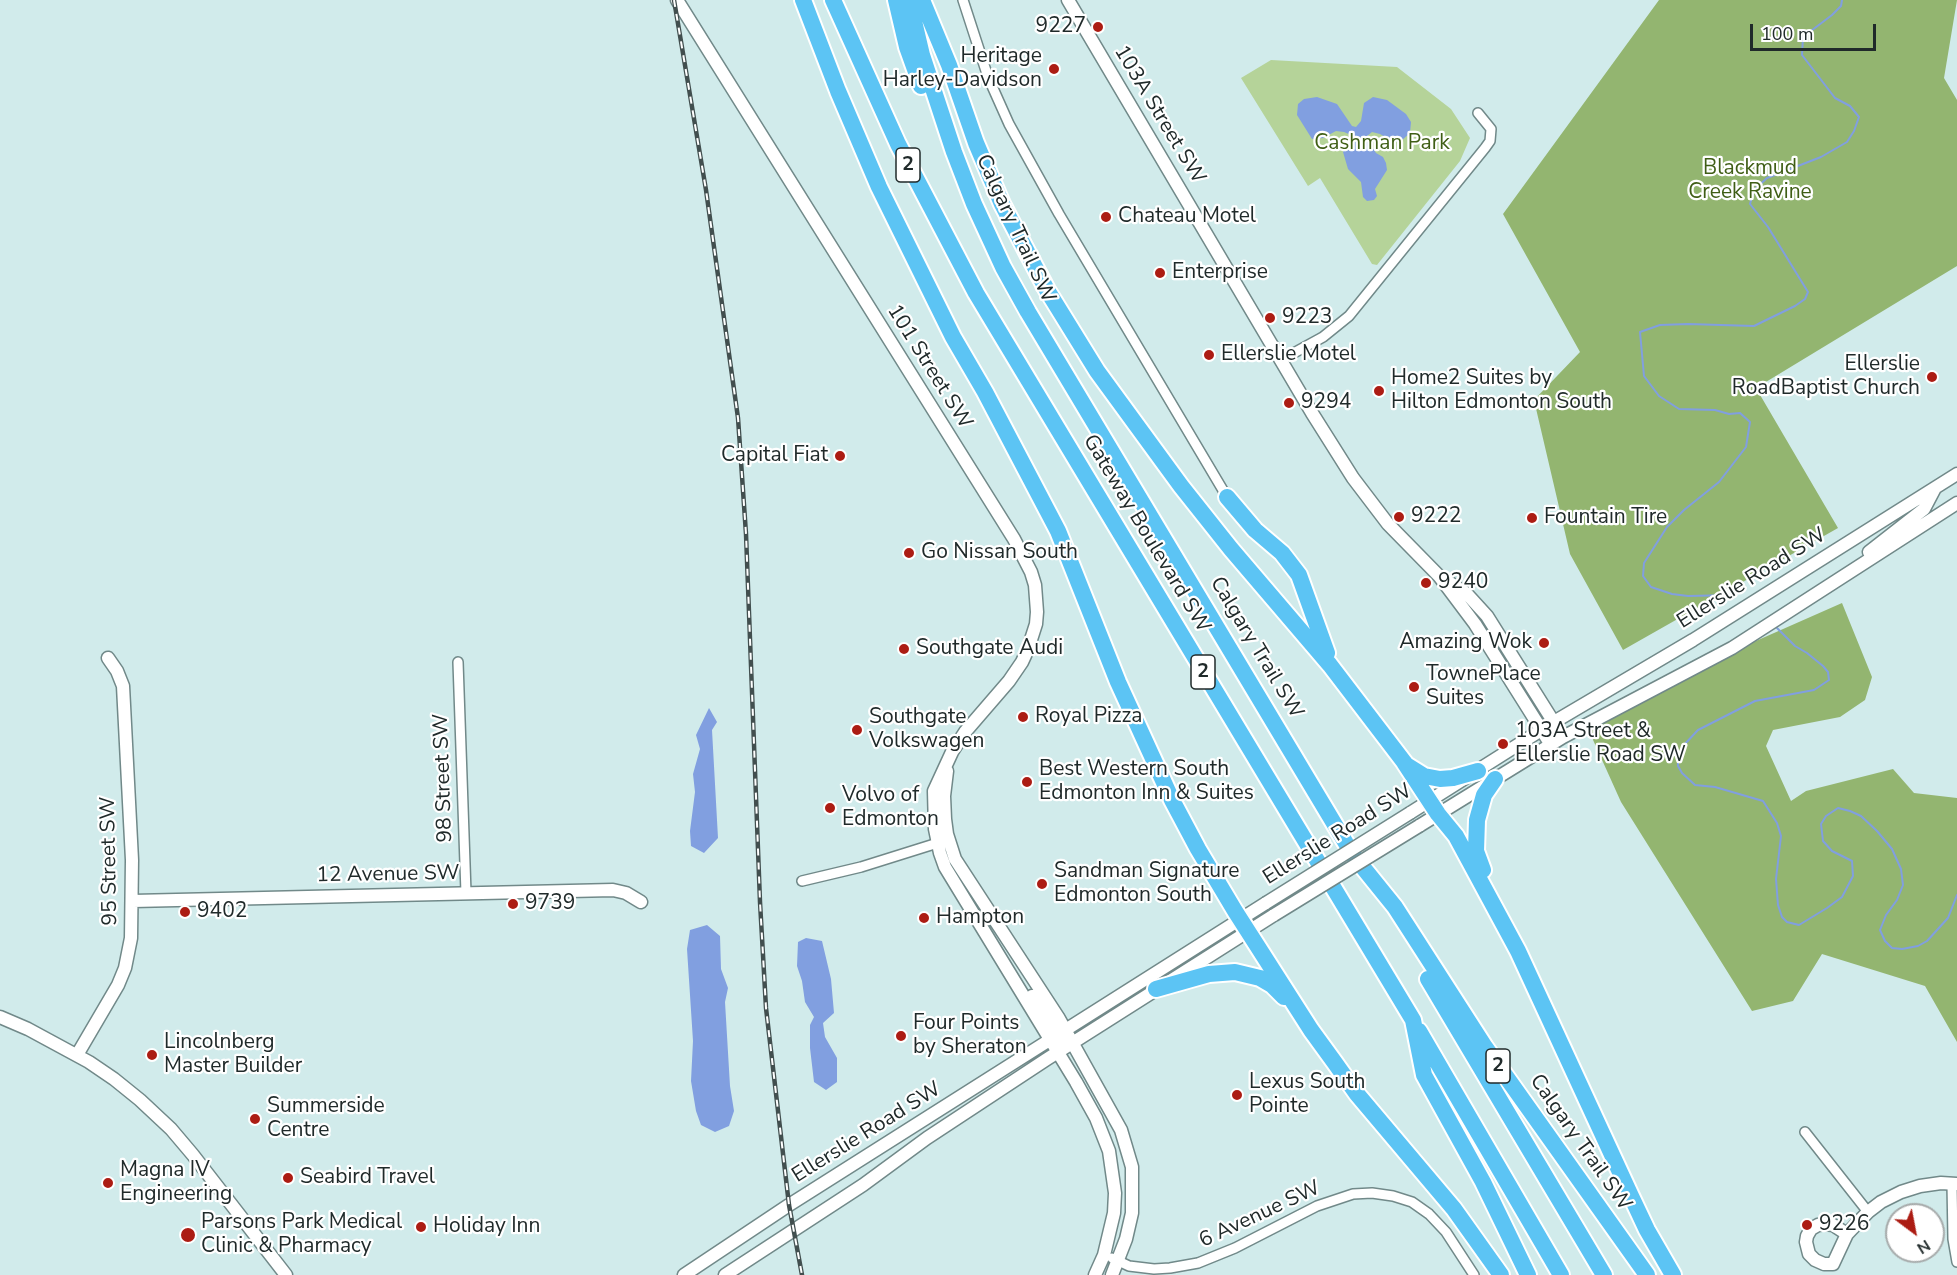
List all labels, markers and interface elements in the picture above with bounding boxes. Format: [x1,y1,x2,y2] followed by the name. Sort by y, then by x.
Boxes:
[1753,12,1879,50] scale bar
[1036,14,1086,40] place label: 9227
[1091,20,1105,34] marker: 9227
[1761,22,1813,46] text: 100 m
[1108,41,1210,189] street label: 103A Street SW
[883,44,1042,94] place label: Heritage Harley-Davidson
[1047,62,1061,76] marker: Heritage Harley-Davidson
[1314,131,1450,157] park label: Cashman Park
[896,148,920,182] road number: 2
[970,151,1060,307] street label: Calgary Trail SW
[1688,156,1812,206] park label: Blackmud Creek Ravine
[1118,204,1256,230] place label: Chateau Motel
[1099,210,1113,224] marker: Chateau Motel
[1172,260,1268,286] place label: Enterprise
[1153,266,1167,280] marker: Enterprise
[881,300,977,434] street label: 101 Street SW
[1282,305,1332,331] place label: 9223
[1263,311,1277,325] marker: 9223
[1221,342,1356,368] place label: Ellerslie Motel
[1202,348,1216,362] marker: Ellerslie Motel
[1732,352,1920,402] place label: Ellerslie RoadBaptist Church
[1391,366,1612,416] place label: Home2 Suites by Hilton Edmonton South
[1925,370,1939,384] marker: Ellerslie RoadBaptist Church
[1372,384,1386,398] marker: Home2 Suites by Hilton Edmonton South
[1301,390,1351,416] place label: 9294
[1282,396,1296,410] marker: 9294
[1077,430,1215,638] street label: Gateway Boulevard SW
[721,443,828,469] place label: Capital Fiat
[833,449,847,463] marker: Capital Fiat
[1411,504,1461,530] place label: 9222
[1544,505,1667,531] place label: Fountain Tire
[1392,510,1406,524] marker: 9222
[1525,511,1539,525] marker: Fountain Tire
[1673,523,1831,635] street label: Ellerslie Road SW
[921,540,1078,566] place label: Go Nissan South
[902,546,916,560] marker: Go Nissan South
[1438,570,1488,596] place label: 9240
[1204,573,1308,723] street label: Calgary Trail SW
[1419,576,1433,590] marker: 9240
[1399,630,1532,656] place label: Amazing Wok
[916,636,1063,662] place label: Southgate Audi
[1537,636,1551,650] marker: Amazing Wok
[897,642,911,656] marker: Southgate Audi
[1191,655,1215,689] road number: 2
[1426,662,1541,712] place label: TownePlace Suites
[1407,680,1421,694] marker: TownePlace Suites
[1035,704,1142,730] place label: Royal Pizza
[869,705,984,755] place label: Southgate Volkswagen
[1016,710,1030,724] marker: Royal Pizza
[429,713,459,843] street label: 98 Street SW
[1515,719,1686,769] place label: 103A Street & Ellerslie Road SW
[850,723,864,737] marker: Southgate Volkswagen
[1496,737,1510,751] marker: 103A Street & Ellerslie Road SW
[1039,757,1254,807] place label: Best Western South Edmonton Inn & Suites
[1020,775,1034,789] marker: Best Western South Edmonton Inn & Suites
[1259,779,1417,891] street label: Ellerslie Road SW
[842,783,939,833] place label: Volvo of Edmonton
[96,796,124,926] street label: 95 Street SW
[823,801,837,815] marker: Volvo of Edmonton
[1054,859,1239,909] place label: Sandman Signature Edmonton South
[316,861,460,889] street label: 12 Avenue SW
[1035,877,1049,891] marker: Sandman Signature Edmonton South
[525,891,575,917] place label: 9739
[506,897,520,911] marker: 9739
[197,899,247,925] place label: 9402
[178,905,192,919] marker: 9402
[936,905,1024,931] place label: Hampton
[917,911,931,925] marker: Hampton
[913,1011,1027,1061] place label: Four Points by Sheraton
[894,1029,908,1043] marker: Four Points by Sheraton
[164,1030,302,1080] place label: Lincolnberg Master Builder
[145,1048,159,1062] marker: Lincolnberg Master Builder
[1486,1049,1510,1083] road number: 2
[1249,1070,1365,1120] place label: Lexus South Pointe
[1524,1070,1636,1216] street label: Calgary Trail SW
[788,1077,946,1189] street label: Ellerslie Road SW
[1230,1088,1244,1102] marker: Lexus South Pointe
[267,1094,385,1144] place label: Summerside Centre
[248,1112,262,1126] marker: Summerside Centre
[120,1158,232,1208] place label: Magna IV Engineering
[300,1165,435,1191] place label: Seabird Travel
[281,1171,295,1185] marker: Seabird Travel
[101,1176,115,1190] marker: Magna IV Engineering
[1195,1176,1325,1254] street label: 6 Avenue SW
[1885,1203,1945,1263] north arrow
[201,1210,402,1260] place label: Parsons Park Medical Clinic & Pharmacy
[1819,1212,1869,1238] place label: 9226
[433,1214,540,1240] place label: Holiday Inn
[1800,1218,1814,1232] marker: 9226
[414,1220,428,1234] marker: Holiday Inn
[179,1226,197,1244] marker: Parsons Park Medical Clinic & Pharmacy
[1913,1234,1934,1259] text: N

